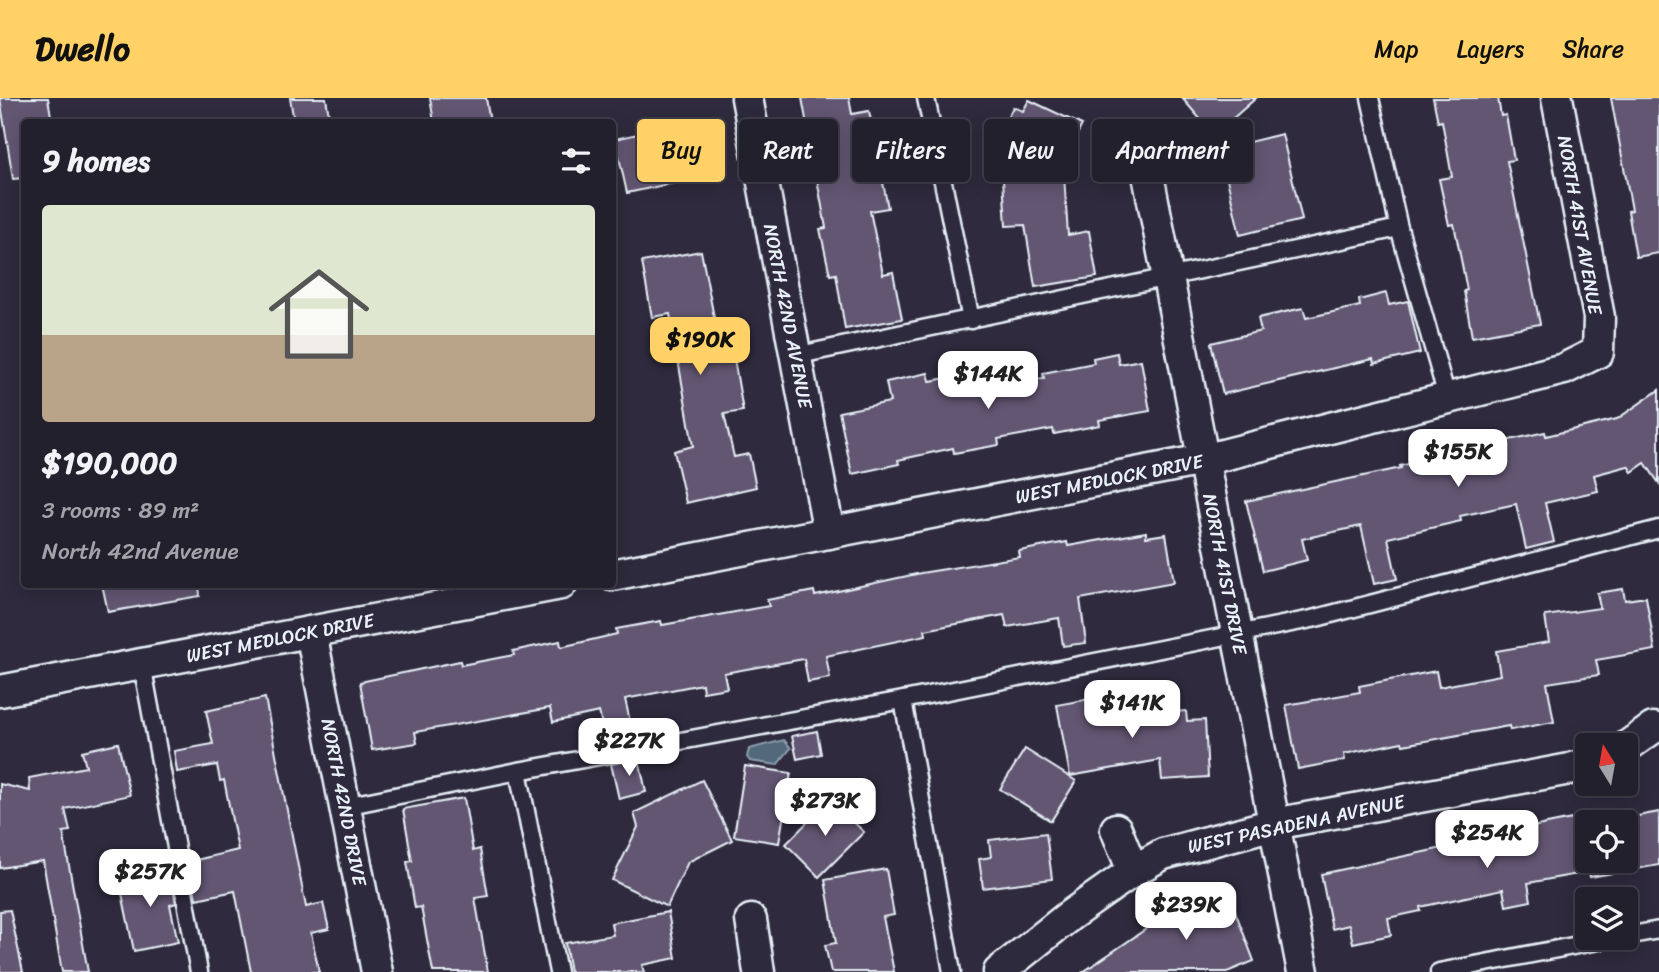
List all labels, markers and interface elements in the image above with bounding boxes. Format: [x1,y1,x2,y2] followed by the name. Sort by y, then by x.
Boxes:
[35,20,130,78] text: Dwello
[1374,28,1419,70] text: Map
[1457,28,1524,70] text: Layers
[1562,28,1624,70] text: Share
[637,119,725,182] chip: Buy
[739,119,838,182] chip: Rent
[852,119,970,182] chip: Filters
[984,119,1078,182] chip: New
[1092,119,1253,182] chip: Apartment
[1548,133,1612,319] street label: NORTH 41ST AVENUE
[42,134,150,188] text: 9 homes
[557,142,595,180] icon: filters
[754,221,822,413] street label: NORTH 42ND AVENUE
[256,251,382,377] icon: home
[651,317,749,377] pin: $190K
[666,319,734,360] text: $190K
[939,352,1037,411] pin: $144K
[954,353,1022,394] text: $144K
[1409,430,1507,489] pin: $155K
[1424,431,1492,472] text: $155K
[42,436,177,490] text: $190,000
[1012,444,1207,513] street label: WEST MEDLOCK DRIVE
[42,490,199,531] text: 3 rooms · 89 m²
[1193,491,1257,659] street label: NORTH 41ST DRIVE
[42,531,239,572] text: North 42nd Avenue
[183,603,378,672] street label: WEST MEDLOCK DRIVE
[1083,680,1181,740] pin: $141K
[1100,682,1164,723] text: $141K
[312,716,377,890] street label: NORTH 42ND DRIVE
[580,718,678,778] pin: $227K
[594,720,664,761] text: $227K
[1575,733,1638,796] north arrow
[1575,733,1638,950] map controls
[776,778,874,838] pin: $273K
[791,780,859,821] text: $273K
[1185,785,1409,863] street label: WEST PASADENA AVENUE
[1438,810,1536,870] pin: $254K
[1575,810,1638,873] button: locate
[1451,812,1523,853] text: $254K
[101,850,199,909] pin: $257K
[115,851,185,892] text: $257K
[1137,882,1235,942] pin: $239K
[1151,884,1221,925] text: $239K
[1575,887,1638,950] button: layers

